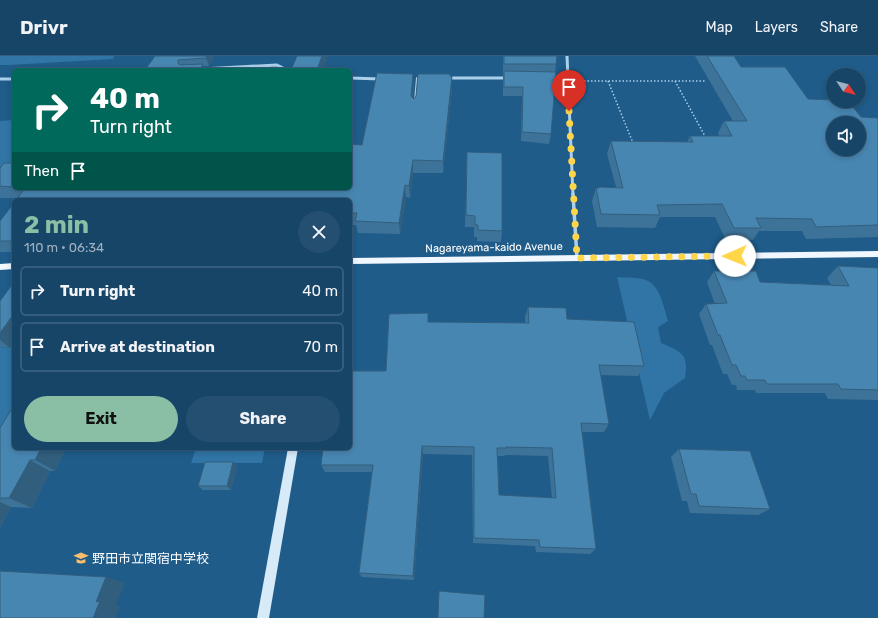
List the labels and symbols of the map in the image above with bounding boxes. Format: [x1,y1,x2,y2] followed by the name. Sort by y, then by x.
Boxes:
[826,68,866,108] north arrow
[552,70,586,111] pin
[714,235,756,277] position arrow
[425,240,563,255] street label: Nagareyama-kaido Avenue
[73,550,89,566] school or university icon: 野田市立関宿中学校
[92,551,209,566] place label: 野田市立関宿中学校

